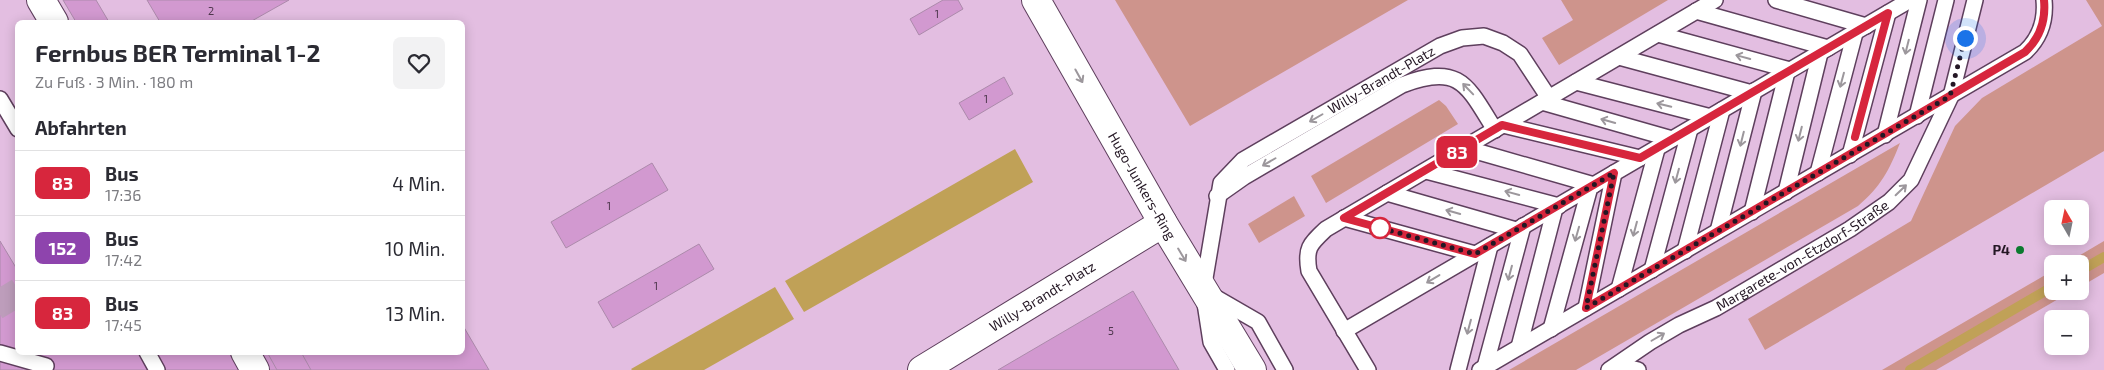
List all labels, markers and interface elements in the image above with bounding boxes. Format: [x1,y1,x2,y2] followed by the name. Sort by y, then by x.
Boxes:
[208,4,214,17] house number: 2
[935,7,939,20] house number: 1
[1953,26,1978,51] your location
[393,37,445,89] button: heart
[35,38,321,67] text: Fernbus BER Terminal 1-2
[1902,39,1911,55] one-way arrow
[1325,42,1438,117] street label: Willy-Brandt-Platz
[1735,52,1751,62] one-way arrow
[1074,68,1084,82] one-way arrow
[1837,71,1847,87] one-way arrow
[35,72,193,91] text: Zu Fuß · 3 Min. · 180 m
[1462,83,1474,96] one-way arrow
[984,92,988,105] house number: 1
[1657,100,1673,109] one-way arrow
[1309,114,1323,124] one-way arrow
[35,116,127,139] text: Abfahrten
[1601,116,1617,126] one-way arrow
[1795,125,1804,141] one-way arrow
[1105,129,1180,243] street label: Hugo-Junkers-Ring
[1737,130,1746,146] one-way arrow
[1434,136,1480,168] line badge: 83
[1446,141,1468,163] text: 83
[1262,157,1277,167] one-way arrow
[105,162,139,185] text: Bus
[1672,167,1682,183] one-way arrow
[52,172,73,194] text: 83
[392,172,445,195] text: 4 Min.
[1895,184,1908,196] one-way arrow
[105,185,141,204] text: 17:36
[1504,188,1520,197] one-way arrow
[1713,196,1892,314] street label: Margarete-von-Etzdorf-Straße
[607,199,611,212] house number: 1
[2044,200,2089,245] north arrow
[2044,200,2089,355] map controls
[1445,207,1461,216] one-way arrow
[1369,217,1391,239] unlabelled marker
[1630,221,1639,237] one-way arrow
[1572,226,1582,242] one-way arrow
[105,227,139,250] text: Bus
[48,237,77,259] text: 152
[385,237,445,260] text: 10 Min.
[1992,241,2010,258] place label: P4
[2014,244,2026,256] marker: P4
[1177,248,1187,262] one-way arrow
[105,250,142,269] text: 17:42
[2044,255,2089,300] button: +
[986,257,1098,335] street label: Willy-Brandt-Platz
[1505,265,1515,281] one-way arrow
[1427,274,1441,284] one-way arrow
[654,279,658,292] house number: 1
[105,292,139,315] text: Bus
[52,302,73,324] text: 83
[386,302,445,325] text: 13 Min.
[2044,310,2089,355] button: −
[105,315,142,334] text: 17:45
[1464,318,1473,334] one-way arrow
[1108,324,1114,337] house number: 5
[1651,332,1666,342] one-way arrow

